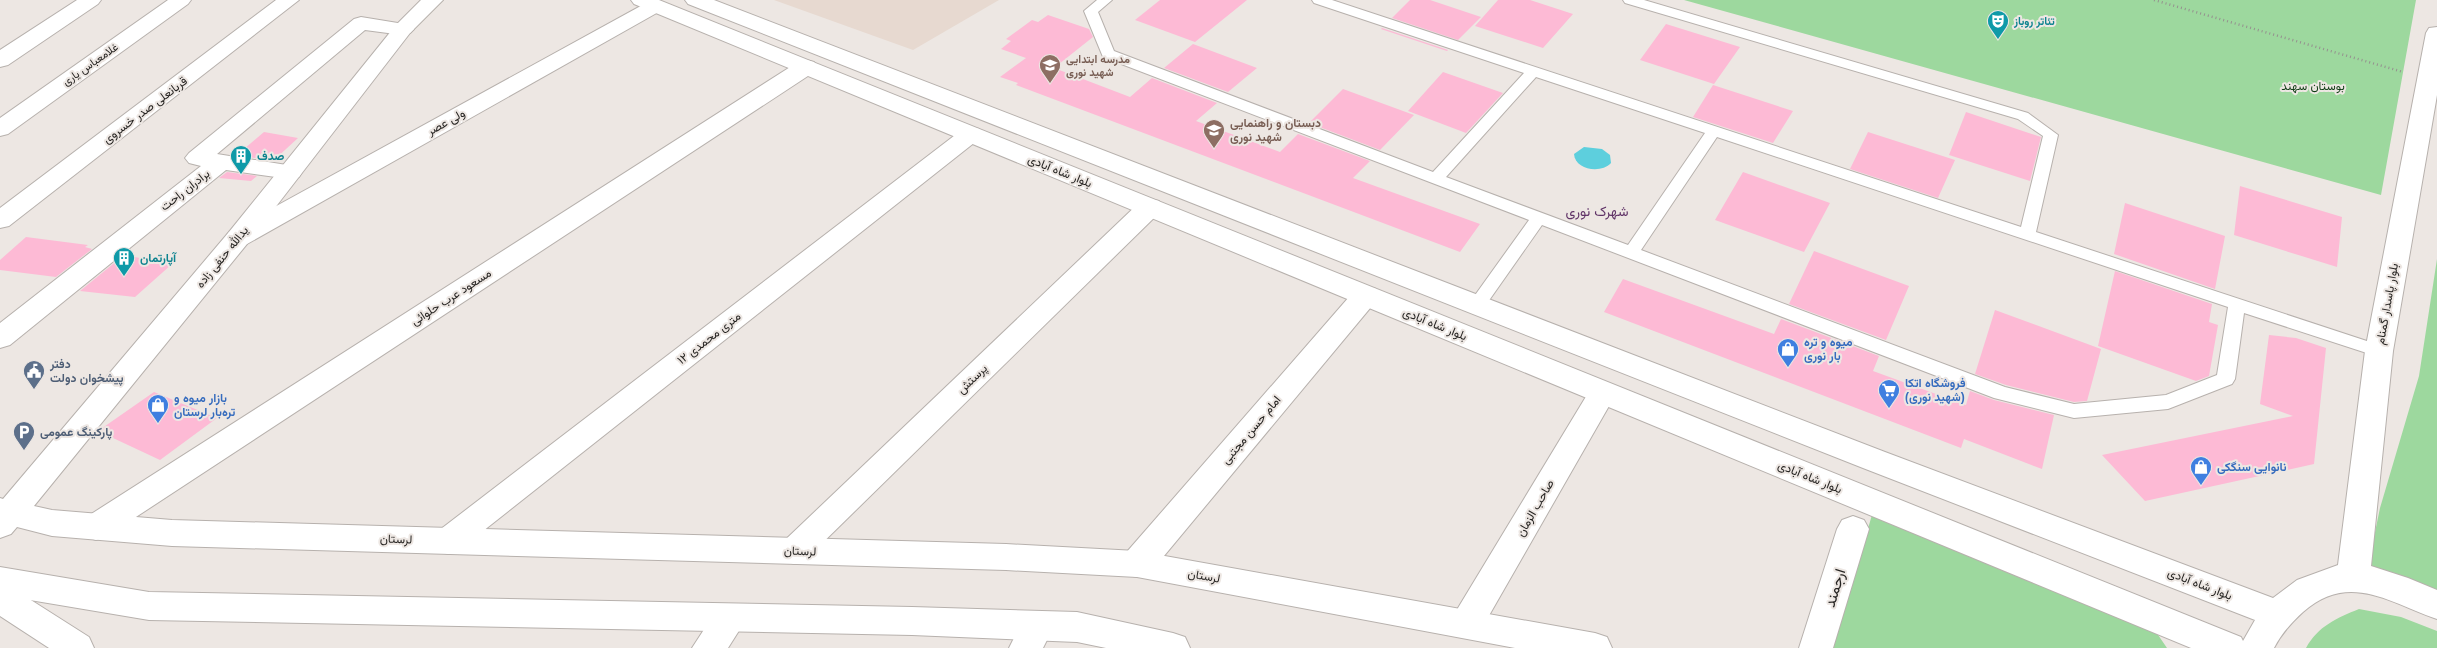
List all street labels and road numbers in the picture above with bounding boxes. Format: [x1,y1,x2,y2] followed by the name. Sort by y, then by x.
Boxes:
[60,40,121,88] street label: غلامعباس یاری
[100,74,191,147] street label: قربانعلی صدر خسروی
[424,106,468,139] street label: ولی عصر
[1025,152,1094,191] street label: بلوار شاه آبادی
[158,166,213,214] street label: برادران راحت
[193,223,252,291] street label: یدالله حنفی زاده
[2373,262,2402,346] street label: بلوار پاسدار گمنام
[408,266,494,329] street label: مسعود عرب حلوائی
[1400,305,1469,344] street label: بلوار شاه آبادی
[675,309,744,368] street label: ۱۲ متری محمدی
[954,361,991,397] street label: پرستش
[1218,393,1284,468] street label: امام حسن مجتبی
[1775,458,1844,497] street label: بلوار شاه آبادی
[1513,477,1558,539] street label: صاحب الزمان
[379,531,412,548] street label: لرستان
[783,543,816,560] street label: لرستان
[2165,565,2234,604] street label: بلوار شاه آبادی
[1187,566,1221,587] street label: لرستان
[1821,567,1849,609] street label: ارجمند

